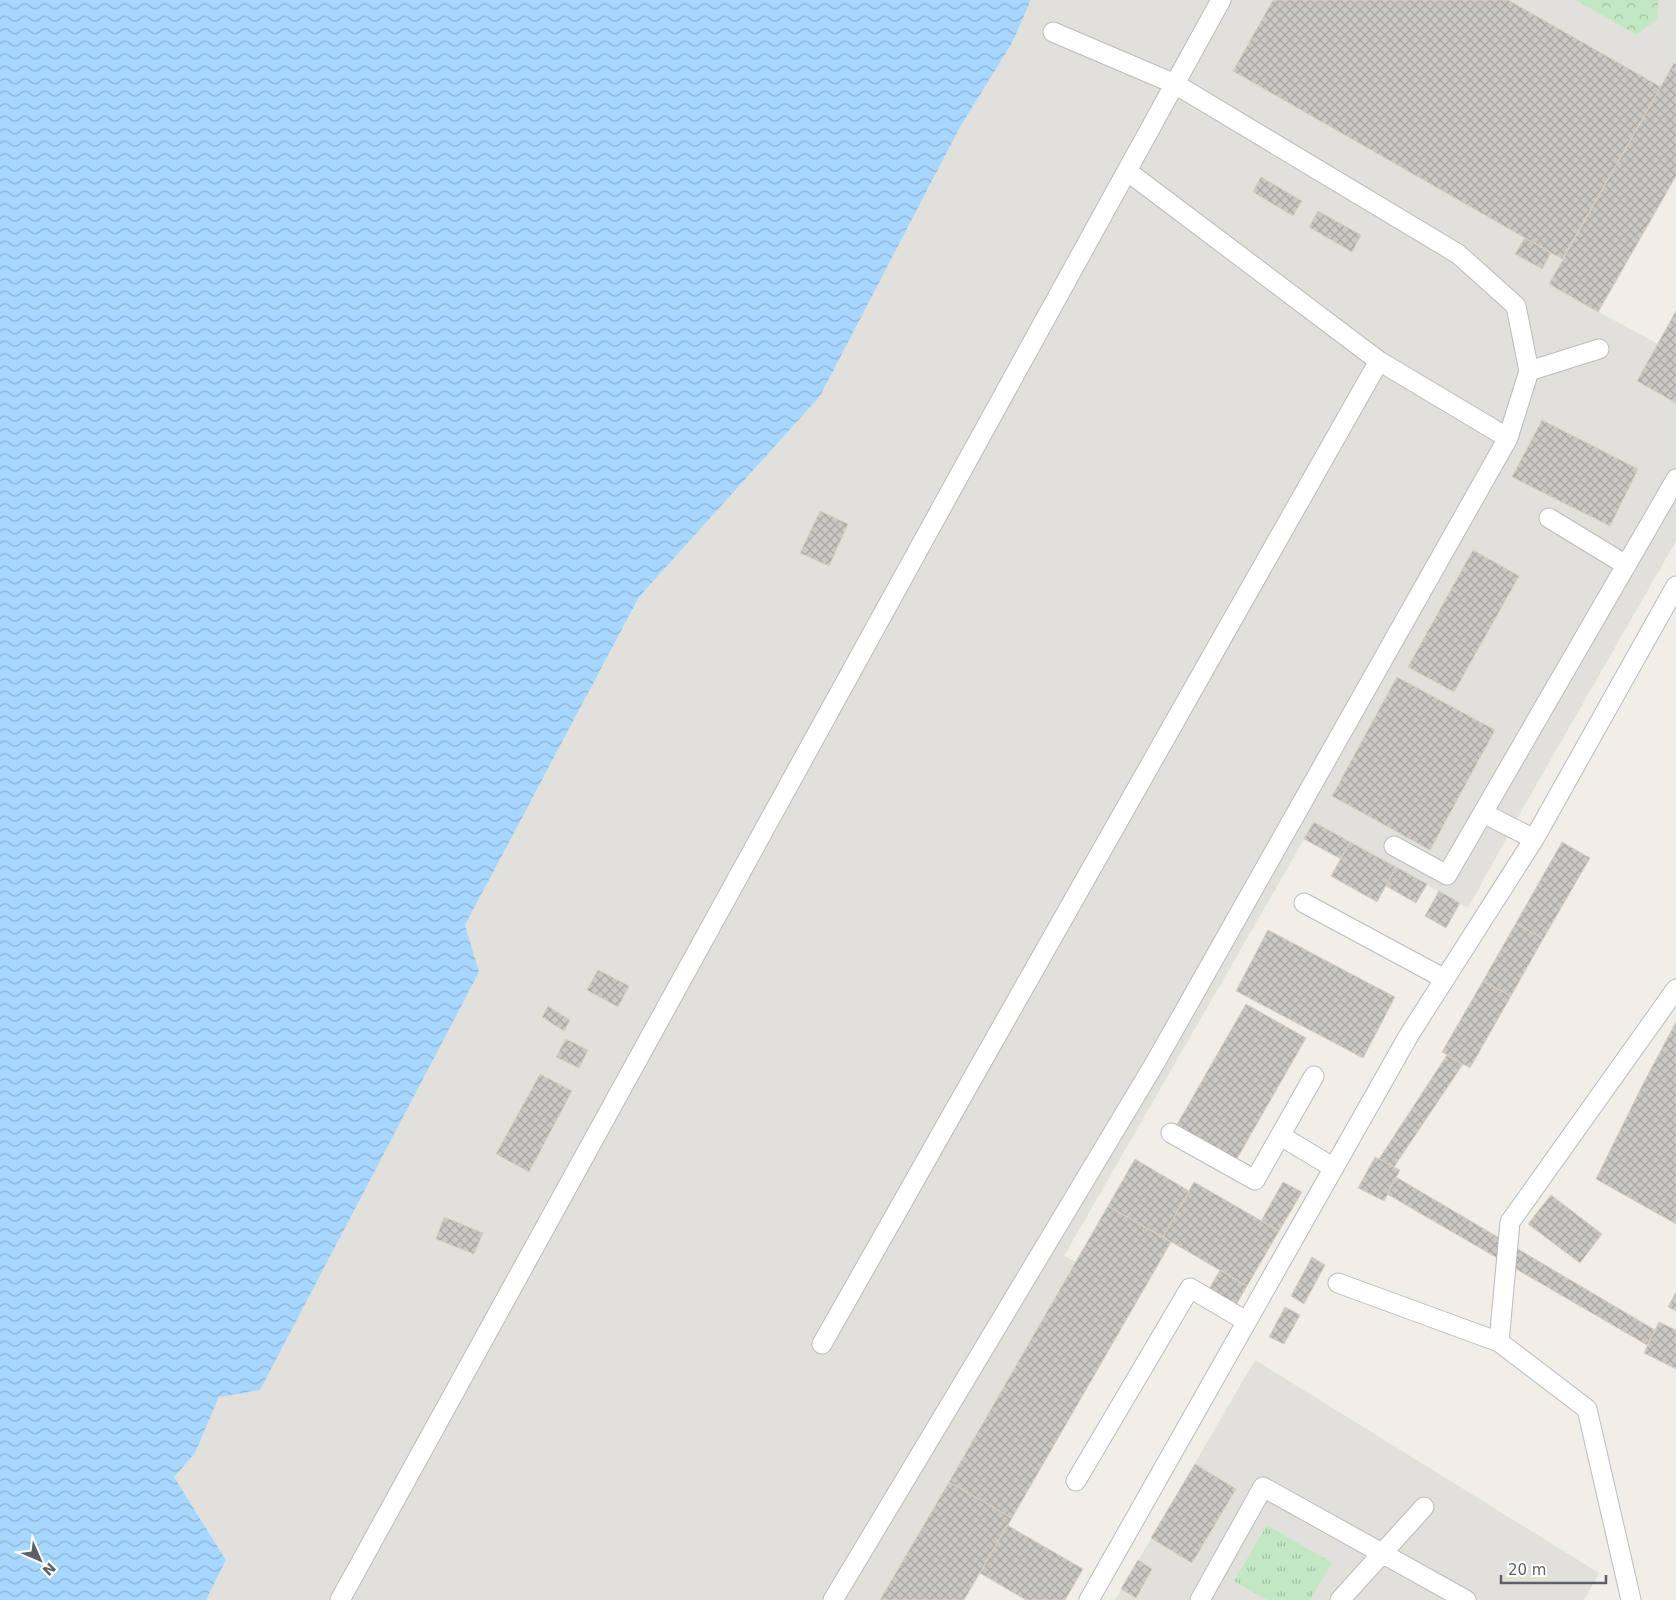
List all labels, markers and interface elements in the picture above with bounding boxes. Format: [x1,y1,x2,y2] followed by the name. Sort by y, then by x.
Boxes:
[15,1535,65,1585] north arrow
[1501,1552,1606,1584] scale bar
[39,1559,59,1579] text: N
[1508,1561,1546,1579] text: 20 m

